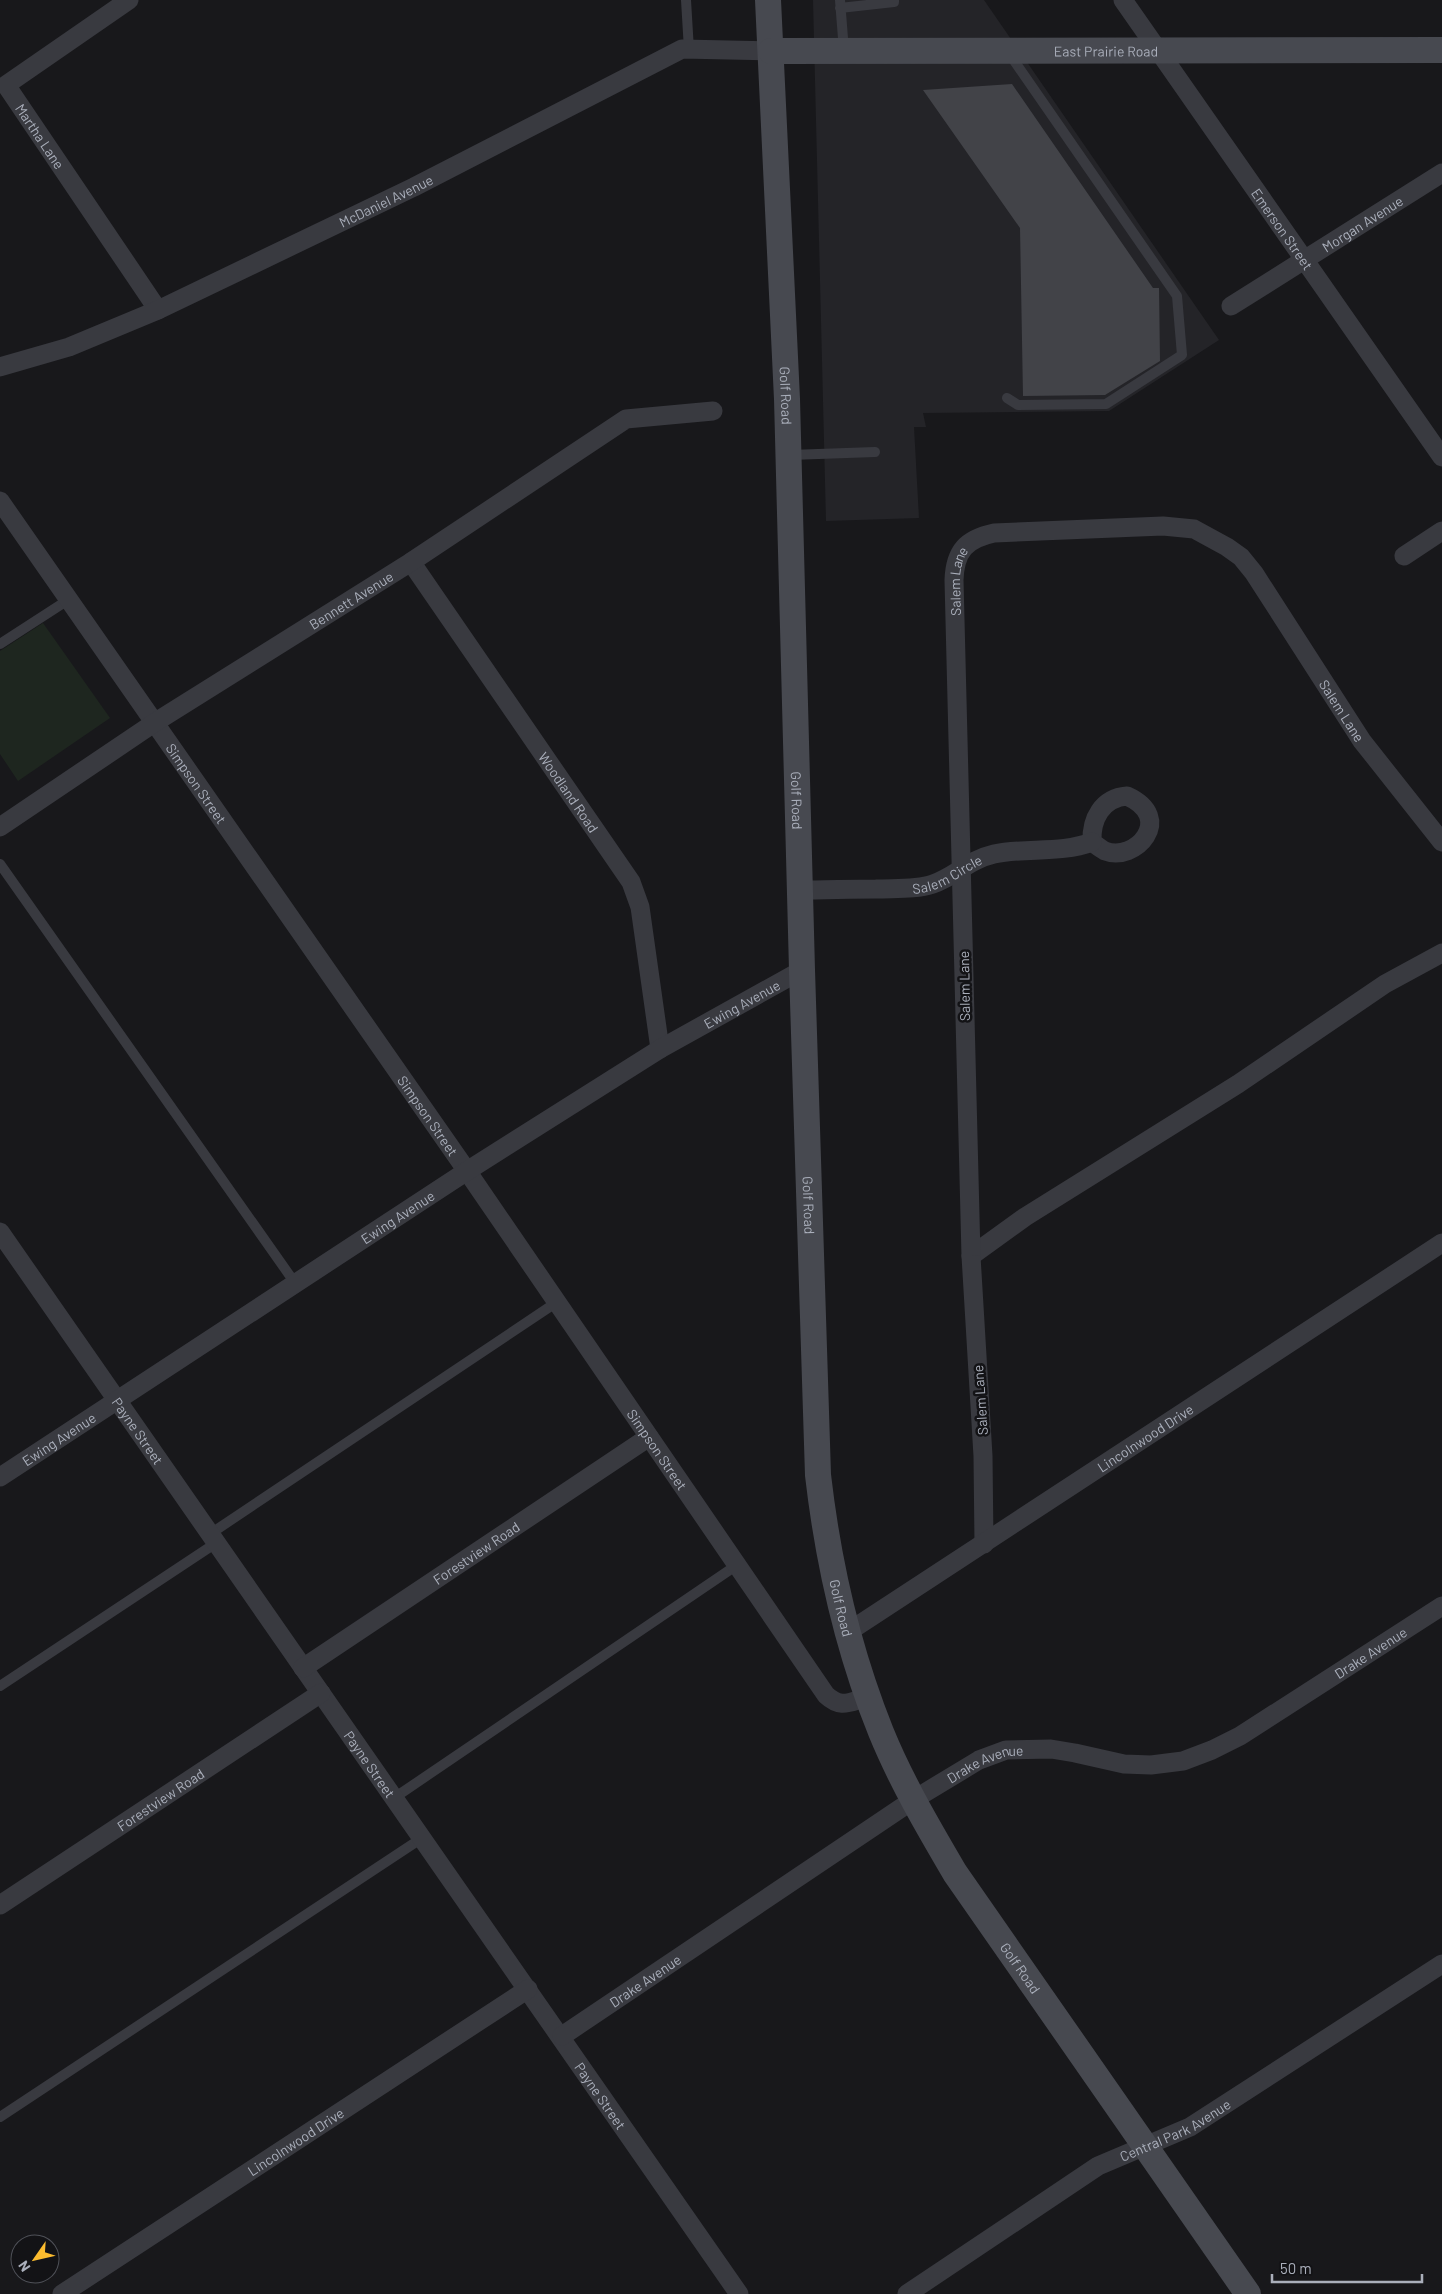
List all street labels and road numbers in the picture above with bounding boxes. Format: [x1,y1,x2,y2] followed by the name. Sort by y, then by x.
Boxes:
[1054,42,1158,59] street label: East Prairie Road
[12,100,68,172] street label: Martha Lane
[336,170,436,230] street label: McDaniel Avenue
[1248,185,1317,273] street label: Emerson Street
[1319,192,1406,255] street label: Morgan Avenue
[777,366,796,425] street label: Golf Road
[945,543,971,616] street label: Salem Lane
[305,567,396,632] street label: Bennett Avenue
[1316,676,1369,745] street label: Salem Lane
[163,740,231,827] street label: Simpson Street
[535,748,603,835] street label: Woodland Road
[788,771,807,830] street label: Golf Road
[911,851,984,896] street label: Salem Circle
[955,951,973,1021] street label: Salem Lane
[700,976,783,1032] street label: Ewing Avenue
[394,1072,462,1159] street label: Simpson Street
[800,1176,819,1235] street label: Golf Road
[357,1186,437,1247] street label: Ewing Avenue
[969,1364,991,1436] street label: Salem Lane
[109,1394,167,1467] street label: Payne Street
[1094,1400,1196,1475] street label: Lincolnwood Drive
[624,1406,691,1493] street label: Simpson Street
[19,1408,99,1469] street label: Ewing Avenue
[429,1517,523,1588] street label: Forestview Road
[827,1578,857,1638] street label: Golf Road
[1331,1623,1410,1682] street label: Drake Avenue
[341,1727,399,1801] street label: Payne Street
[943,1741,1023,1786] street label: Drake Avenue
[114,1764,207,1834] street label: Forestview Road
[997,1939,1044,1996] street label: Golf Road
[606,1950,684,2010] street label: Drake Avenue
[572,2059,630,2132] street label: Payne Street
[1117,2095,1233,2164] street label: Central Park Avenue
[244,2104,347,2179] street label: Lincolnwood Drive

